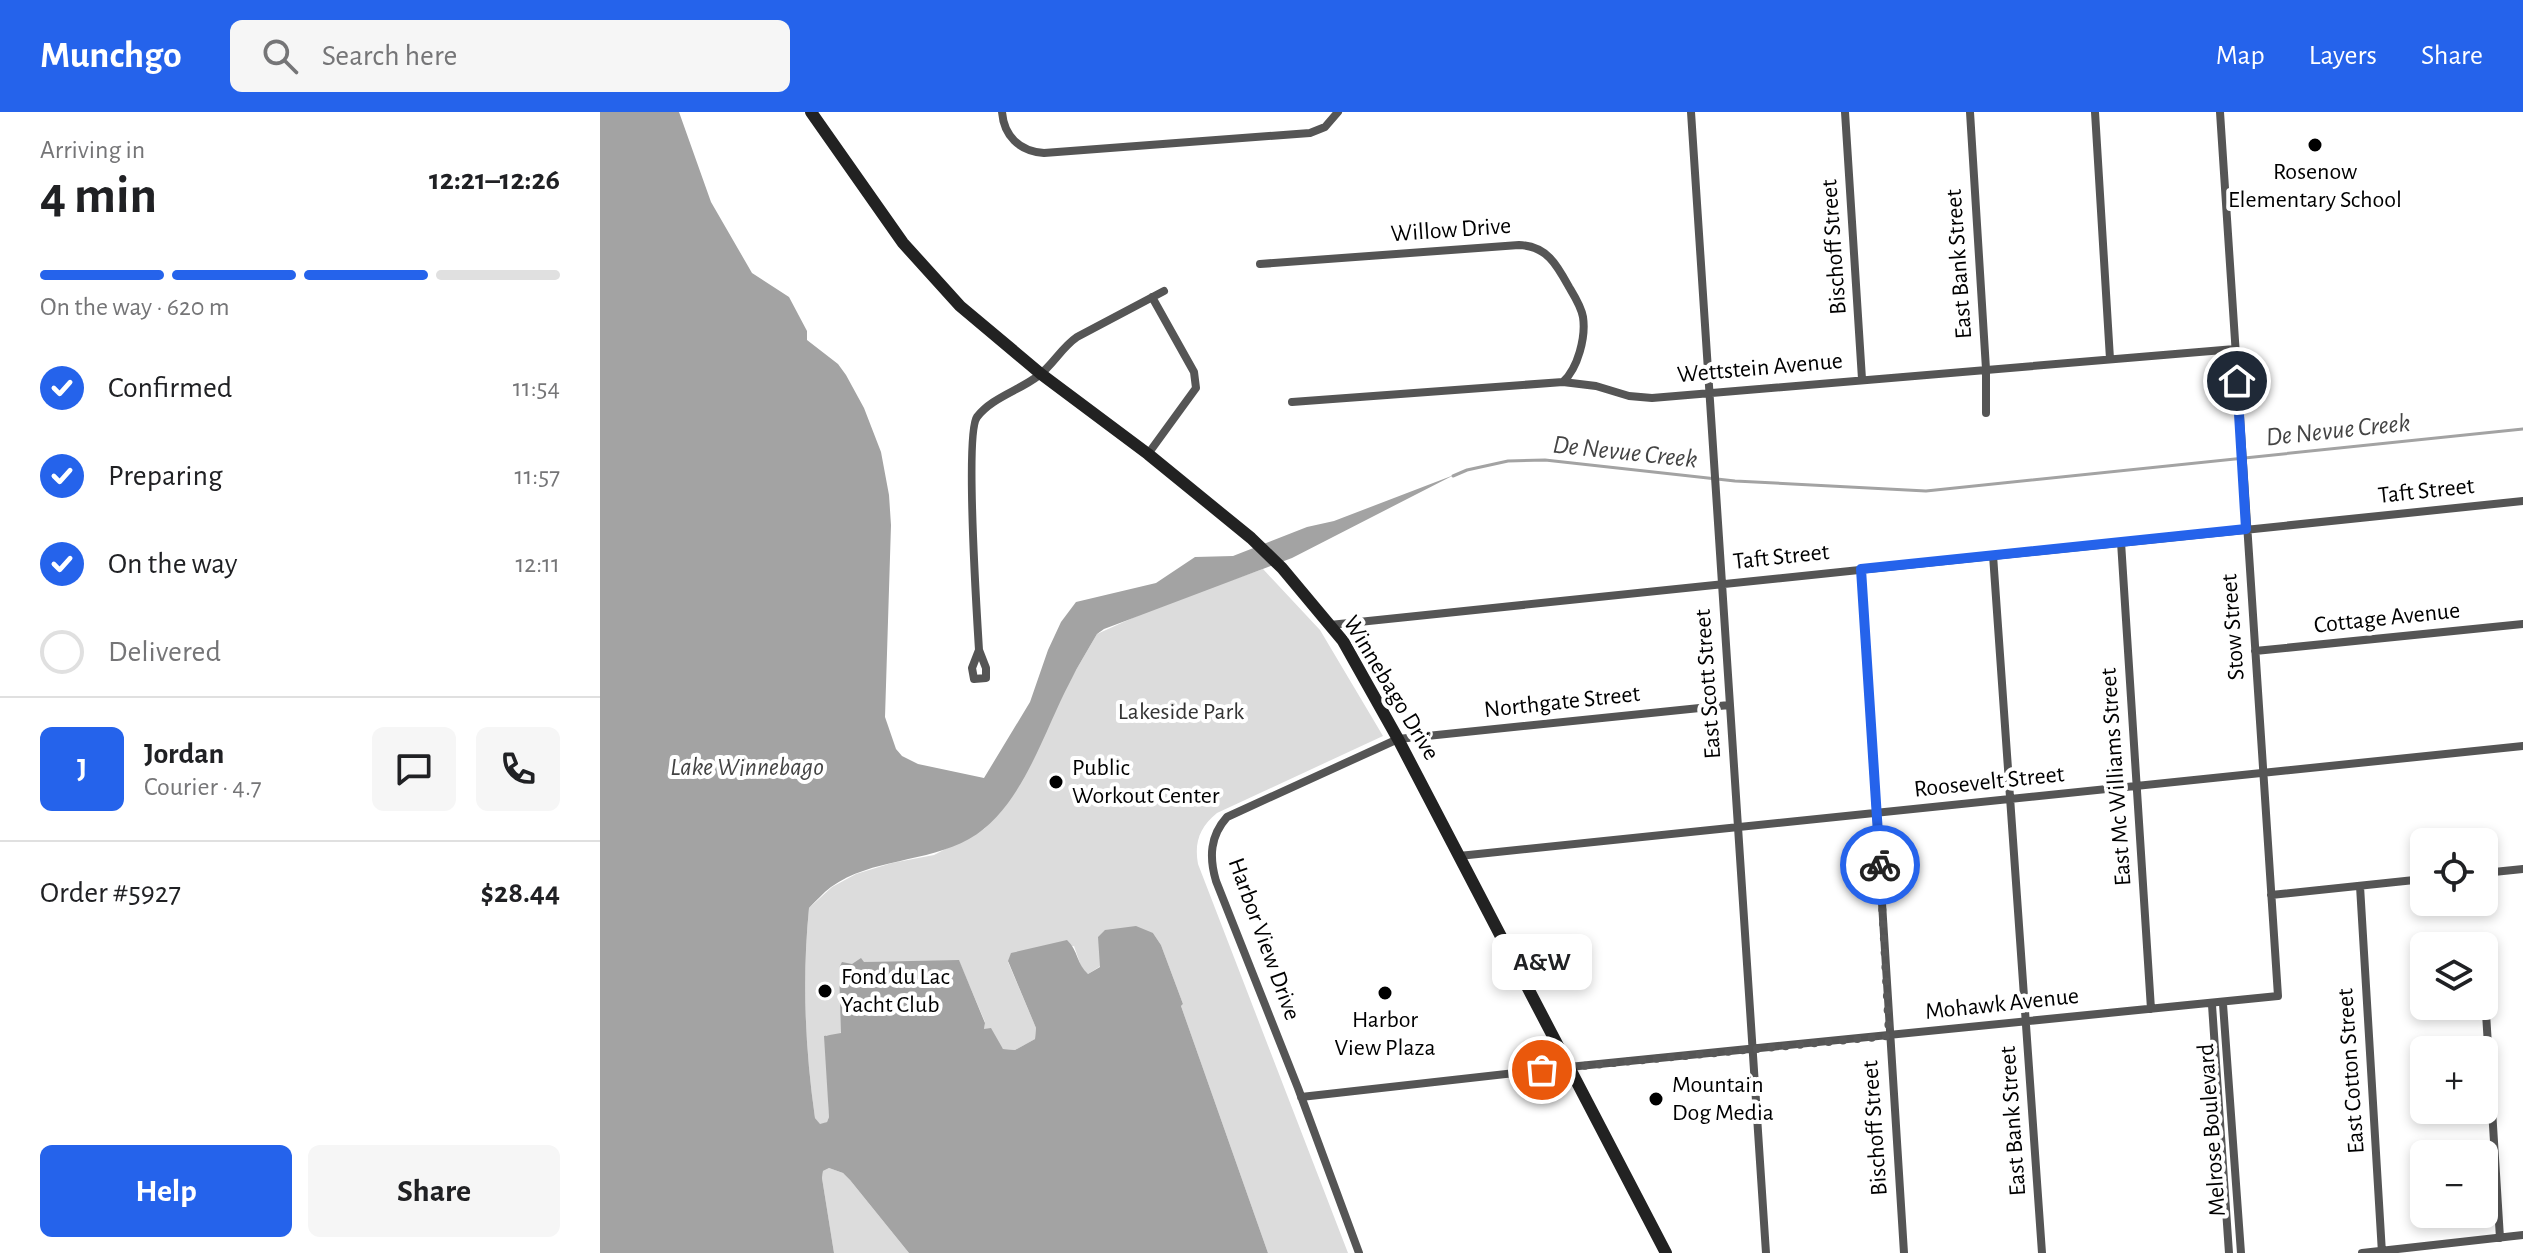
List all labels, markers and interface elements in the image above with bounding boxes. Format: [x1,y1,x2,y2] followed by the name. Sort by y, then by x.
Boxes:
[230,20,790,92] search box
[258,34,302,78] icon: search
[40,37,182,75] text: Munchgo
[322,41,457,71] text: Search here
[2216,42,2265,70] text: Map
[2309,42,2377,70] text: Layers
[2421,42,2483,70] text: Share
[2306,136,2324,154] marker: Rosenow Elementary School
[40,137,145,163] text: Arriving in
[2228,160,2402,212] place label: Rosenow Elementary School
[429,165,560,195] text: 12:21–12:26
[40,170,157,222] text: 4 min
[1817,178,1851,315] street label: Bischoff Street
[1942,188,1976,340] street label: East Bank Street
[1390,214,1512,246] street label: Willow Drive
[40,294,230,320] text: On the way · 620 m
[2203,347,2271,415] pin
[1676,349,1844,387] street label: Wettstein Avenue
[2215,359,2259,403] icon: home
[40,366,84,410] icon: check
[108,373,232,403] text: Confirmed
[513,375,560,401] text: 11:54
[2264,409,2412,451] water label: De Nevue Creek
[1551,431,1699,473] water label: De Nevue Creek
[40,454,84,498] icon: check
[108,461,223,491] text: Preparing
[514,463,560,489] text: 11:57
[2377,474,2476,508] street label: Taft Street
[1732,540,1831,574] street label: Taft Street
[40,542,84,586] icon: check
[108,549,237,579] text: On the way
[515,551,560,577] text: 12:11
[2217,573,2249,681] street label: Stow Street
[2313,598,2461,638] street label: Cottage Avenue
[1691,608,1725,760] street label: East Scott Street
[1339,612,1443,764] street label: Winnebago Drive
[108,637,221,667] text: Delivered
[2096,667,2136,887] street label: East Mc Williams Street
[1483,682,1641,722] street label: Northgate Street
[1118,700,1244,724] park label: Lakeside Park
[372,727,456,811] button: chat
[476,727,560,811] button: phone
[144,739,224,769] text: Jordan
[77,754,87,784] text: J
[670,754,824,780] water label: Lake Winnebago
[1072,756,1220,808] place label: Public Workout Center
[1913,762,2066,802] street label: Roosevelt Street
[1047,773,1065,791] marker: Public Workout Center
[144,774,262,800] text: Courier · 4.7
[1840,825,1920,905] courier
[2410,828,2498,1228] map controls
[2410,828,2498,916] button: locate
[1858,843,1902,887] icon: bike
[1224,855,1304,1023] street label: Harbor View Drive
[40,878,181,908] text: Order #5927
[481,878,560,908] text: $28.44
[2410,932,2498,1020] button: layers
[1492,934,1592,990] callout: A&W
[1513,949,1571,975] text: A&W
[841,965,950,1017] place label: Fond du Lac Yacht Club
[816,982,834,1000] marker: Fond du Lac Yacht Club
[1376,984,1394,1002] marker: Harbor View Plaza
[1924,984,2080,1024] street label: Mohawk Avenue
[2333,987,2369,1155] street label: East Cotton Street
[1334,1008,1436,1060] place label: Harbor View Plaza
[1508,1036,1576,1104] pin
[2410,1036,2498,1124] button: +
[2194,1043,2230,1217] street label: Melrose Boulevard
[1996,1045,2030,1197] street label: East Bank Street
[1520,1048,1564,1092] icon: bag
[1858,1059,1892,1196] street label: Bischoff Street
[1672,1073,1774,1125] place label: Mountain Dog Media
[1647,1090,1665,1108] marker: Mountain Dog Media
[2410,1140,2498,1228] button: −
[40,1145,292,1237] button: Help
[308,1145,560,1237] button: Share

